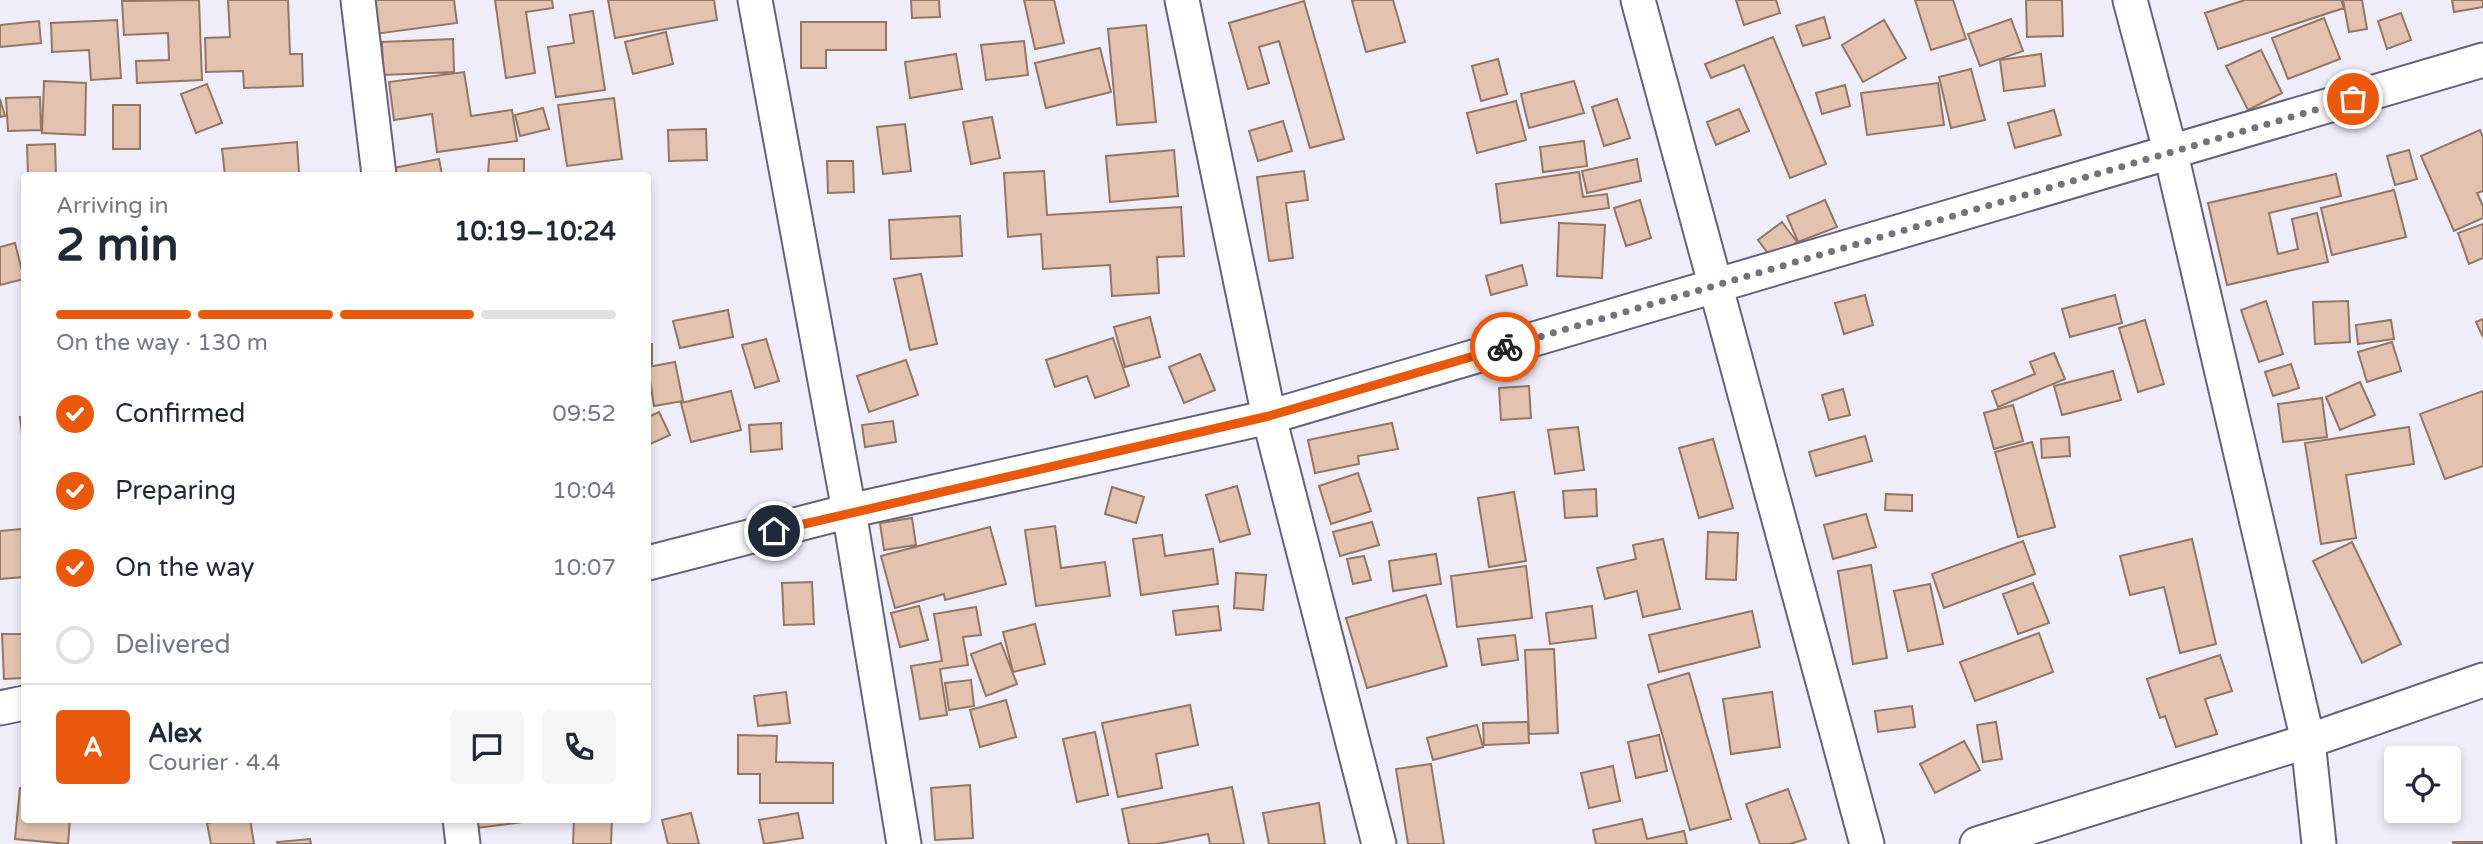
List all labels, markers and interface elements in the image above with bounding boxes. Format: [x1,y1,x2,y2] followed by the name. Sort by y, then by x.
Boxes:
[2323,69,2383,129] pin
[2334,80,2372,118] icon: bag
[56,192,169,220] text: Arriving in
[454,216,616,247] text: 10:19–10:24
[56,218,179,273] text: 2 min
[1470,312,1540,382] courier
[1486,328,1524,366] icon: bike
[56,329,268,357] text: On the way · 130 m
[56,395,94,433] icon: check
[115,398,245,429] text: Confirmed
[552,400,616,428] text: 09:52
[56,472,94,510] icon: check
[115,475,236,506] text: Preparing
[552,477,616,505] text: 10:04
[744,501,804,561] pin
[755,512,793,550] icon: home
[56,549,94,587] icon: check
[115,552,255,583] text: On the way
[552,554,616,582] text: 10:07
[115,629,231,660] text: Delivered
[450,710,524,784] button: chat
[542,710,616,784] button: phone
[148,718,202,749] text: Alex
[83,732,103,763] text: A
[2384,746,2461,823] map controls
[2384,746,2461,823] button: locate
[148,749,280,777] text: Courier · 4.4

